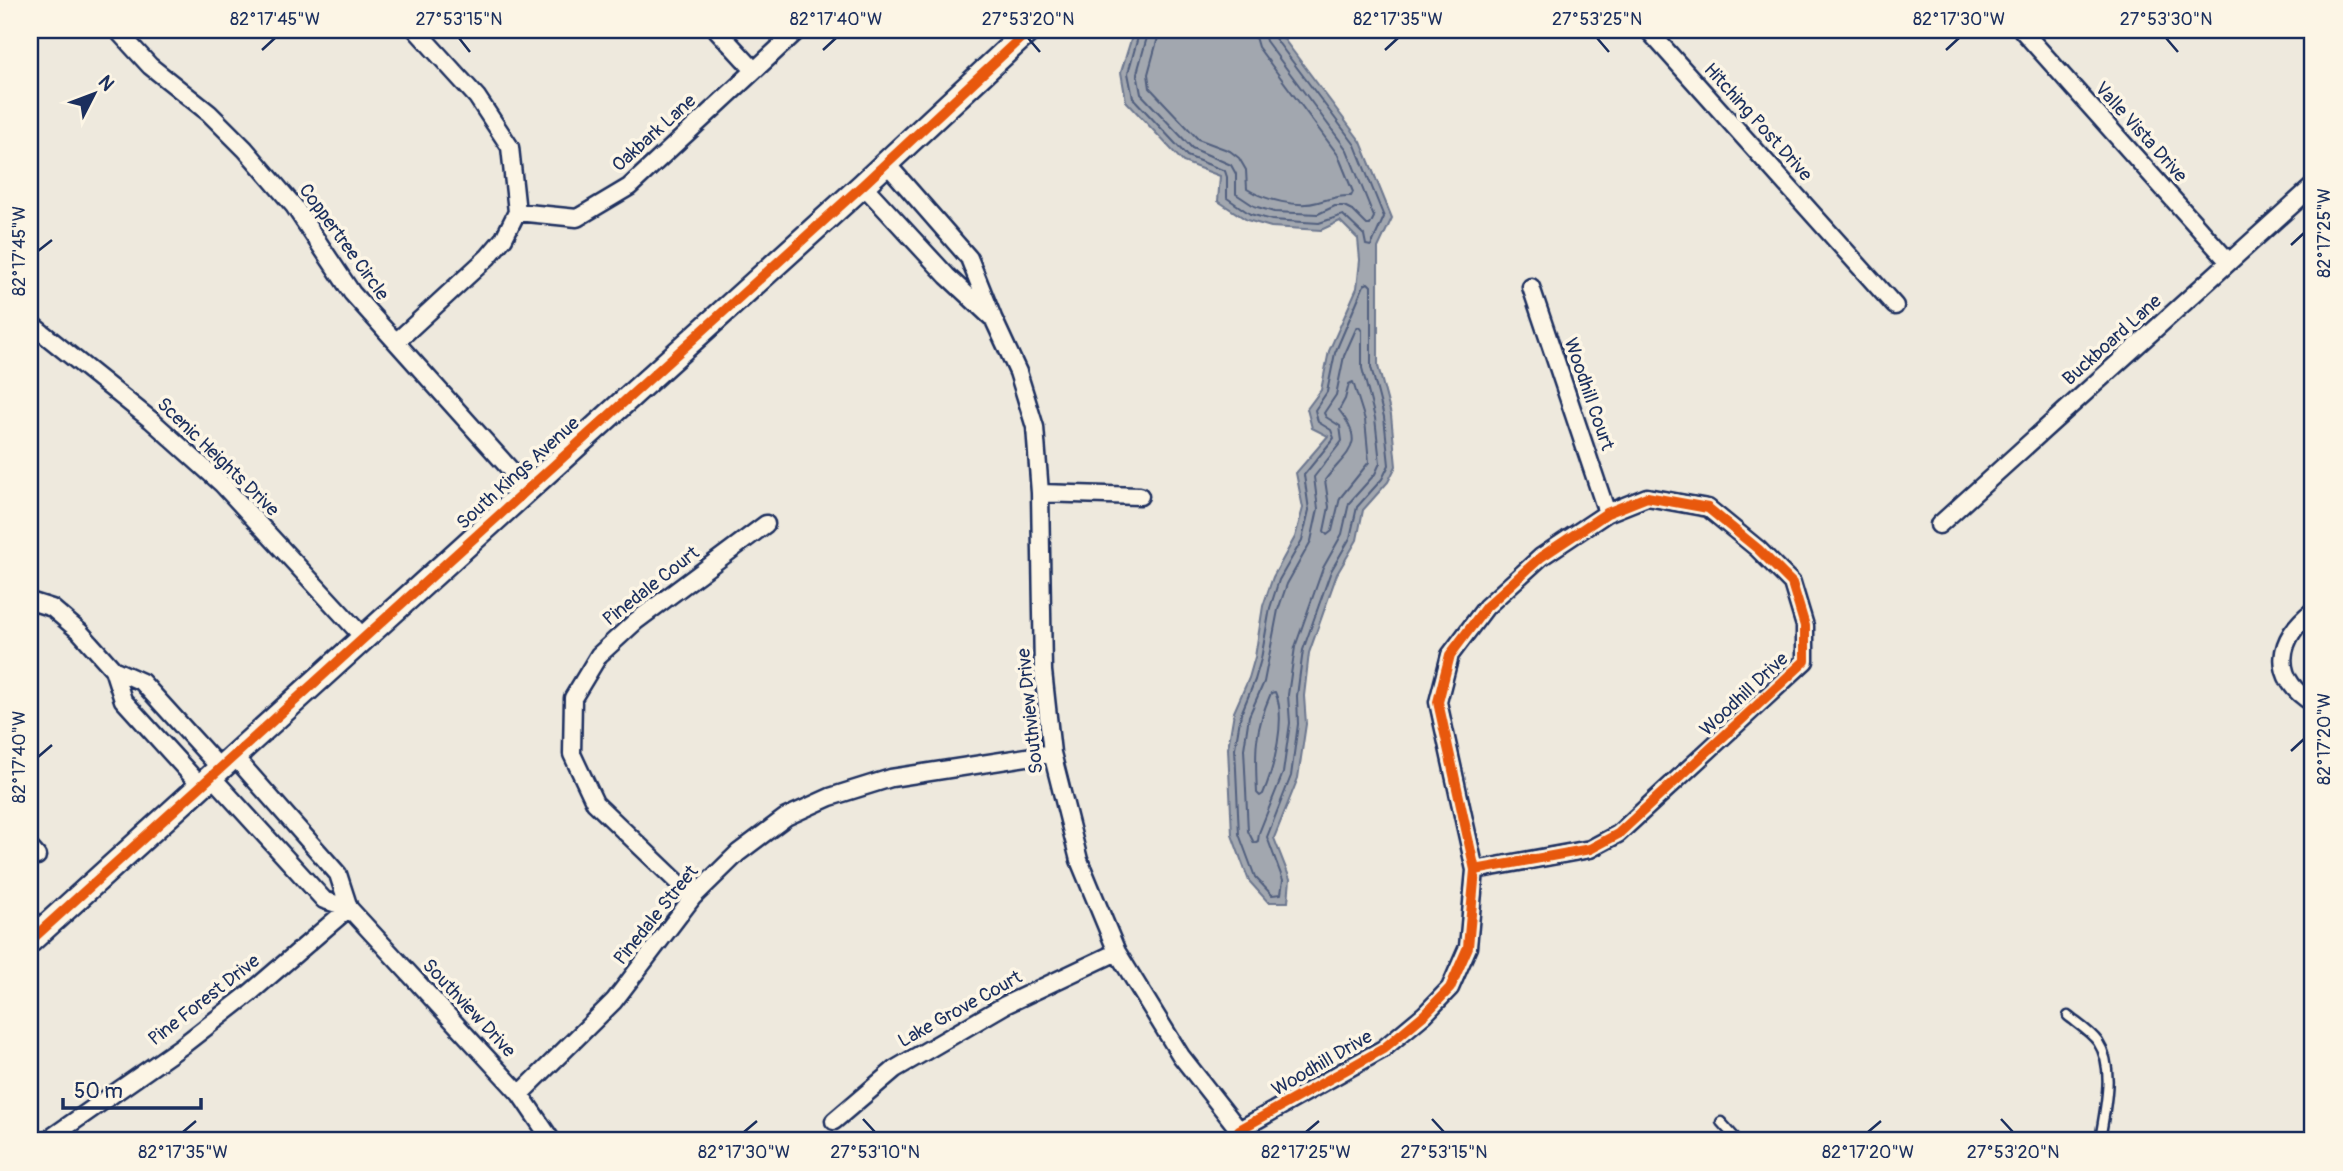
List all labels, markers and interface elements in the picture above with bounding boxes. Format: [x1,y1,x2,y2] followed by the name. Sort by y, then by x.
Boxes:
[230,8,320,31] text: 82°17'45"W
[415,8,503,31] text: 27°53'15"N
[790,8,882,31] text: 82°17'40"W
[982,8,1074,31] text: 27°53'20"N
[1353,8,1443,31] text: 82°17'35"W
[1552,8,1642,31] text: 27°53'25"N
[1913,8,2005,31] text: 82°17'30"W
[2120,8,2212,31] text: 27°53'30"N
[1699,58,1818,187] street label: Hitching Post Drive
[60,60,130,130] north arrow
[93,70,119,96] text: N
[2090,77,2193,188] street label: Valle Vista Drive
[607,89,701,177] street label: Oakbark Lane
[294,179,395,306] street label: Coppertree Circle
[2313,188,2336,278] text: 82°17'25"W
[8,206,31,296] text: 82°17'45"W
[2057,289,2167,391] street label: Buckboard Lane
[1559,335,1620,454] street label: Woodhill Court
[152,392,285,522] street label: Scenic Heights Drive
[451,411,585,535] street label: South Kings Avenue
[598,541,704,631] street label: Pinedale Court
[1011,646,1049,775] street label: Southview Drive
[1695,647,1794,741] street label: Woodhill Drive
[2313,693,2336,785] text: 82°17'20"W
[8,711,31,803] text: 82°17'40"W
[608,860,704,970] street label: Pinedale Street
[143,949,265,1051] street label: Pine Forest Drive
[417,954,521,1063] street label: Southview Drive
[894,965,1027,1053] street label: Lake Grove Court
[1267,1024,1377,1101] street label: Woodhill Drive
[63,1066,201,1110] scale bar
[74,1078,123,1105] text: 50 m
[138,1141,228,1164] text: 82°17'35"W
[698,1141,790,1164] text: 82°17'30"W
[830,1141,920,1164] text: 27°53'10"N
[1261,1141,1351,1164] text: 82°17'25"W
[1400,1141,1488,1164] text: 27°53'15"N
[1822,1141,1914,1164] text: 82°17'20"W
[1967,1141,2059,1164] text: 27°53'20"N

